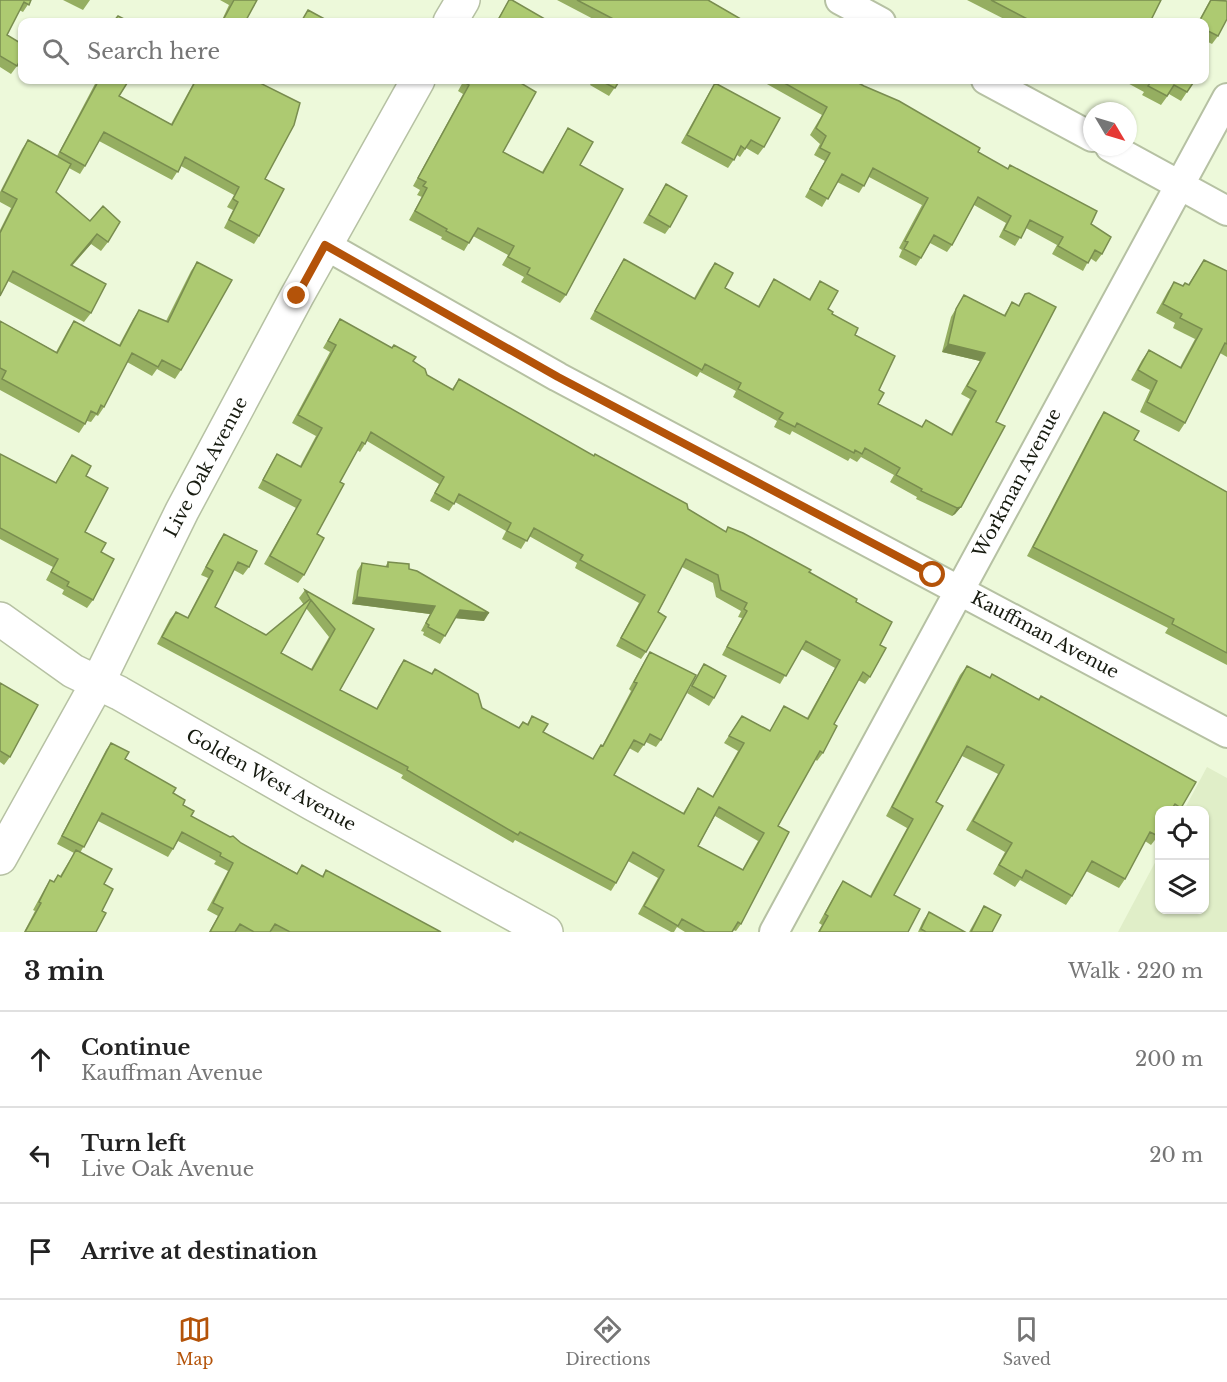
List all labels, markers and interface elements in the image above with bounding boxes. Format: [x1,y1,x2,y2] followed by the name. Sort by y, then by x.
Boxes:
[18,18,1209,84] search box
[39,35,72,68] icon: search
[87,38,220,65] text: Search here
[1083,102,1137,156] north arrow
[283,282,309,308] route end
[160,393,252,541] street label: Live Oak Avenue
[968,405,1066,562] street label: Workman Avenue
[919,561,945,587] route start
[967,587,1123,683] street label: Kauffman Avenue
[182,724,360,836] street label: Golden West Avenue
[1155,806,1209,914] map controls
[1155,806,1209,860] button: locate
[1155,860,1209,914] button: layers
[24,955,105,987] text: 3 min
[1068,959,1203,983] text: Walk · 220 m
[81,1034,190,1061] text: Continue
[24,1043,57,1076] icon: ahead
[1135,1047,1203,1071] text: 200 m
[81,1061,263,1085] text: Kauffman Avenue
[81,1130,186,1157] text: Turn left
[24,1139,57,1172] icon: left
[1149,1143,1203,1167] text: 20 m
[81,1157,254,1181] text: Live Oak Avenue
[24,1235,57,1268] icon: arrive
[81,1238,318,1265] text: Arrive at destination
[176,1313,213,1369] tab: Map
[565,1313,650,1369] tab: Directions
[1003,1313,1051,1369] tab: Saved

